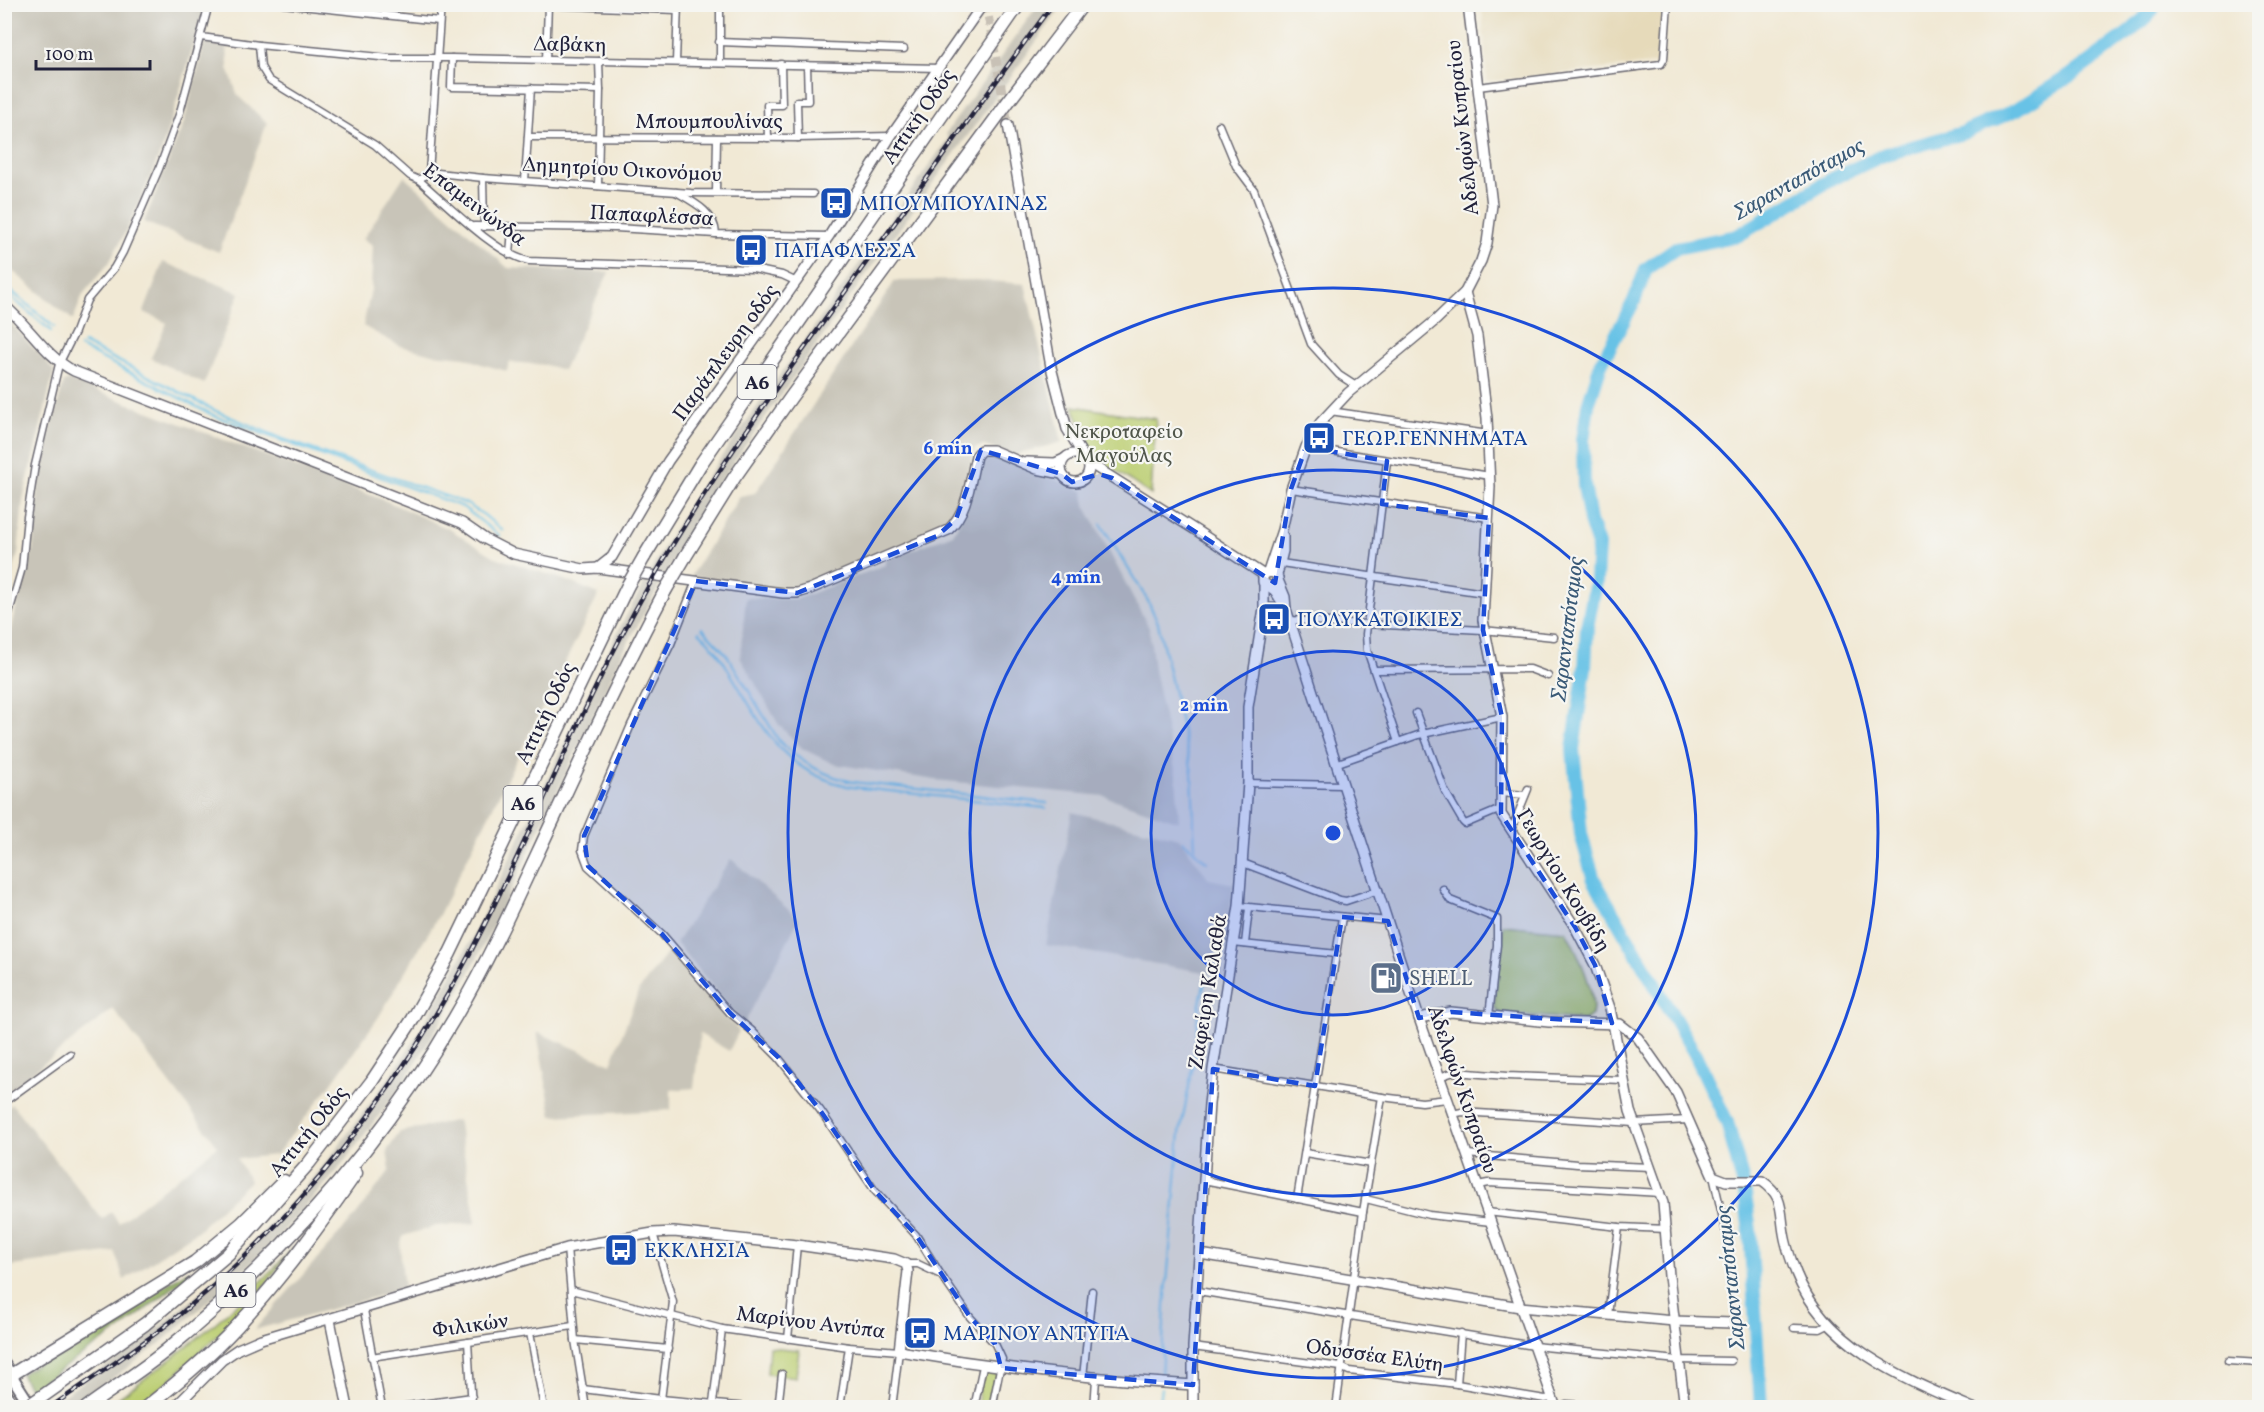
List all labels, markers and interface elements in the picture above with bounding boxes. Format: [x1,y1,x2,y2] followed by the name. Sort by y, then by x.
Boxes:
[533,30,607,61] street label: Δαβάκη
[36,33,150,71] scale bar
[1440,39,1487,217] street label: Αδελφών Κυπραίου
[45,43,94,68] text: 100 m
[876,63,963,171] street label: Αττική Οδός
[635,108,783,137] street label: Μπουμπουλίνας
[1728,131,1871,229] water label: Σαρανταπόταμος
[522,151,722,190] street label: Δημητρίου Οικονόμου
[416,157,532,254] street label: Επαμεινώνδα
[818,185,854,221] bus stop icon: ΜΠΟΥΜΠΟΥΛΙΝΑΣ
[859,190,1048,219] place label: ΜΠΟΥΜΠΟΥΛΙΝΑΣ
[589,199,715,234] street label: Παπαφλέσσα
[733,232,769,268] bus stop icon: ΠΑΠΑΦΛΕΣΣΑ
[774,237,916,266] place label: ΠΑΠΑΦΛΕΣΣΑ
[667,278,786,427] street label: Παράπλευρη οδός
[738,365,777,399] road number: Α6
[1065,418,1183,471] park label: Νεκροταφείο Μαγούλας
[1301,420,1337,456] bus stop icon: ΓΕΩΡ.ΓΕΝΝΗΜΑΤΑ
[1342,425,1528,454] place label: ΓΕΩΡ.ΓΕΝΝΗΜΑΤΑ
[923,437,973,462] text: 6 min
[1544,555,1593,703] water label: Σαρανταπόταμος
[1051,566,1101,591] text: 4 min
[1256,601,1292,637] bus stop icon: ΠΟΛΥΚΑΤΟΙΚΙΕΣ
[1297,606,1462,635] place label: ΠΟΛΥΚΑΤΟΙΚΙΕΣ
[509,657,584,770] street label: Αττική Οδός
[1180,694,1228,719] text: 2 min
[504,786,542,820] road number: Α6
[1508,803,1617,958] street label: Γεωργίου Κουβίδη
[1323,823,1343,843] centre of rings
[1182,912,1235,1072] street label: Ζαφείρη Καλαθά
[1368,960,1404,996] fuel station icon: SHELL
[1409,965,1473,994] place label: SHELL
[1419,1001,1504,1178] street label: Αδελφών Κυπραίου
[263,1080,355,1184] street label: Αττική Οδός
[1708,1203,1755,1352] water label: Σαρανταπόταμος
[603,1232,639,1268] bus stop icon: ΕΚΚΛΗΣΙΑ
[644,1237,750,1266] place label: ΕΚΚΛΗΣΙΑ
[216,1273,256,1307] road number: Α6
[735,1300,887,1347] street label: Μαρίνου Αντύπα
[430,1307,510,1346] street label: Φιλικών
[902,1315,938,1351] bus stop icon: ΜΑΡΙΝΟΥ ΑΝΤΥΠΑ
[943,1320,1130,1349] place label: ΜΑΡΙΝΟΥ ΑΝΤΥΠΑ
[1304,1332,1446,1381] street label: Οδυσσέα Ελύτη

